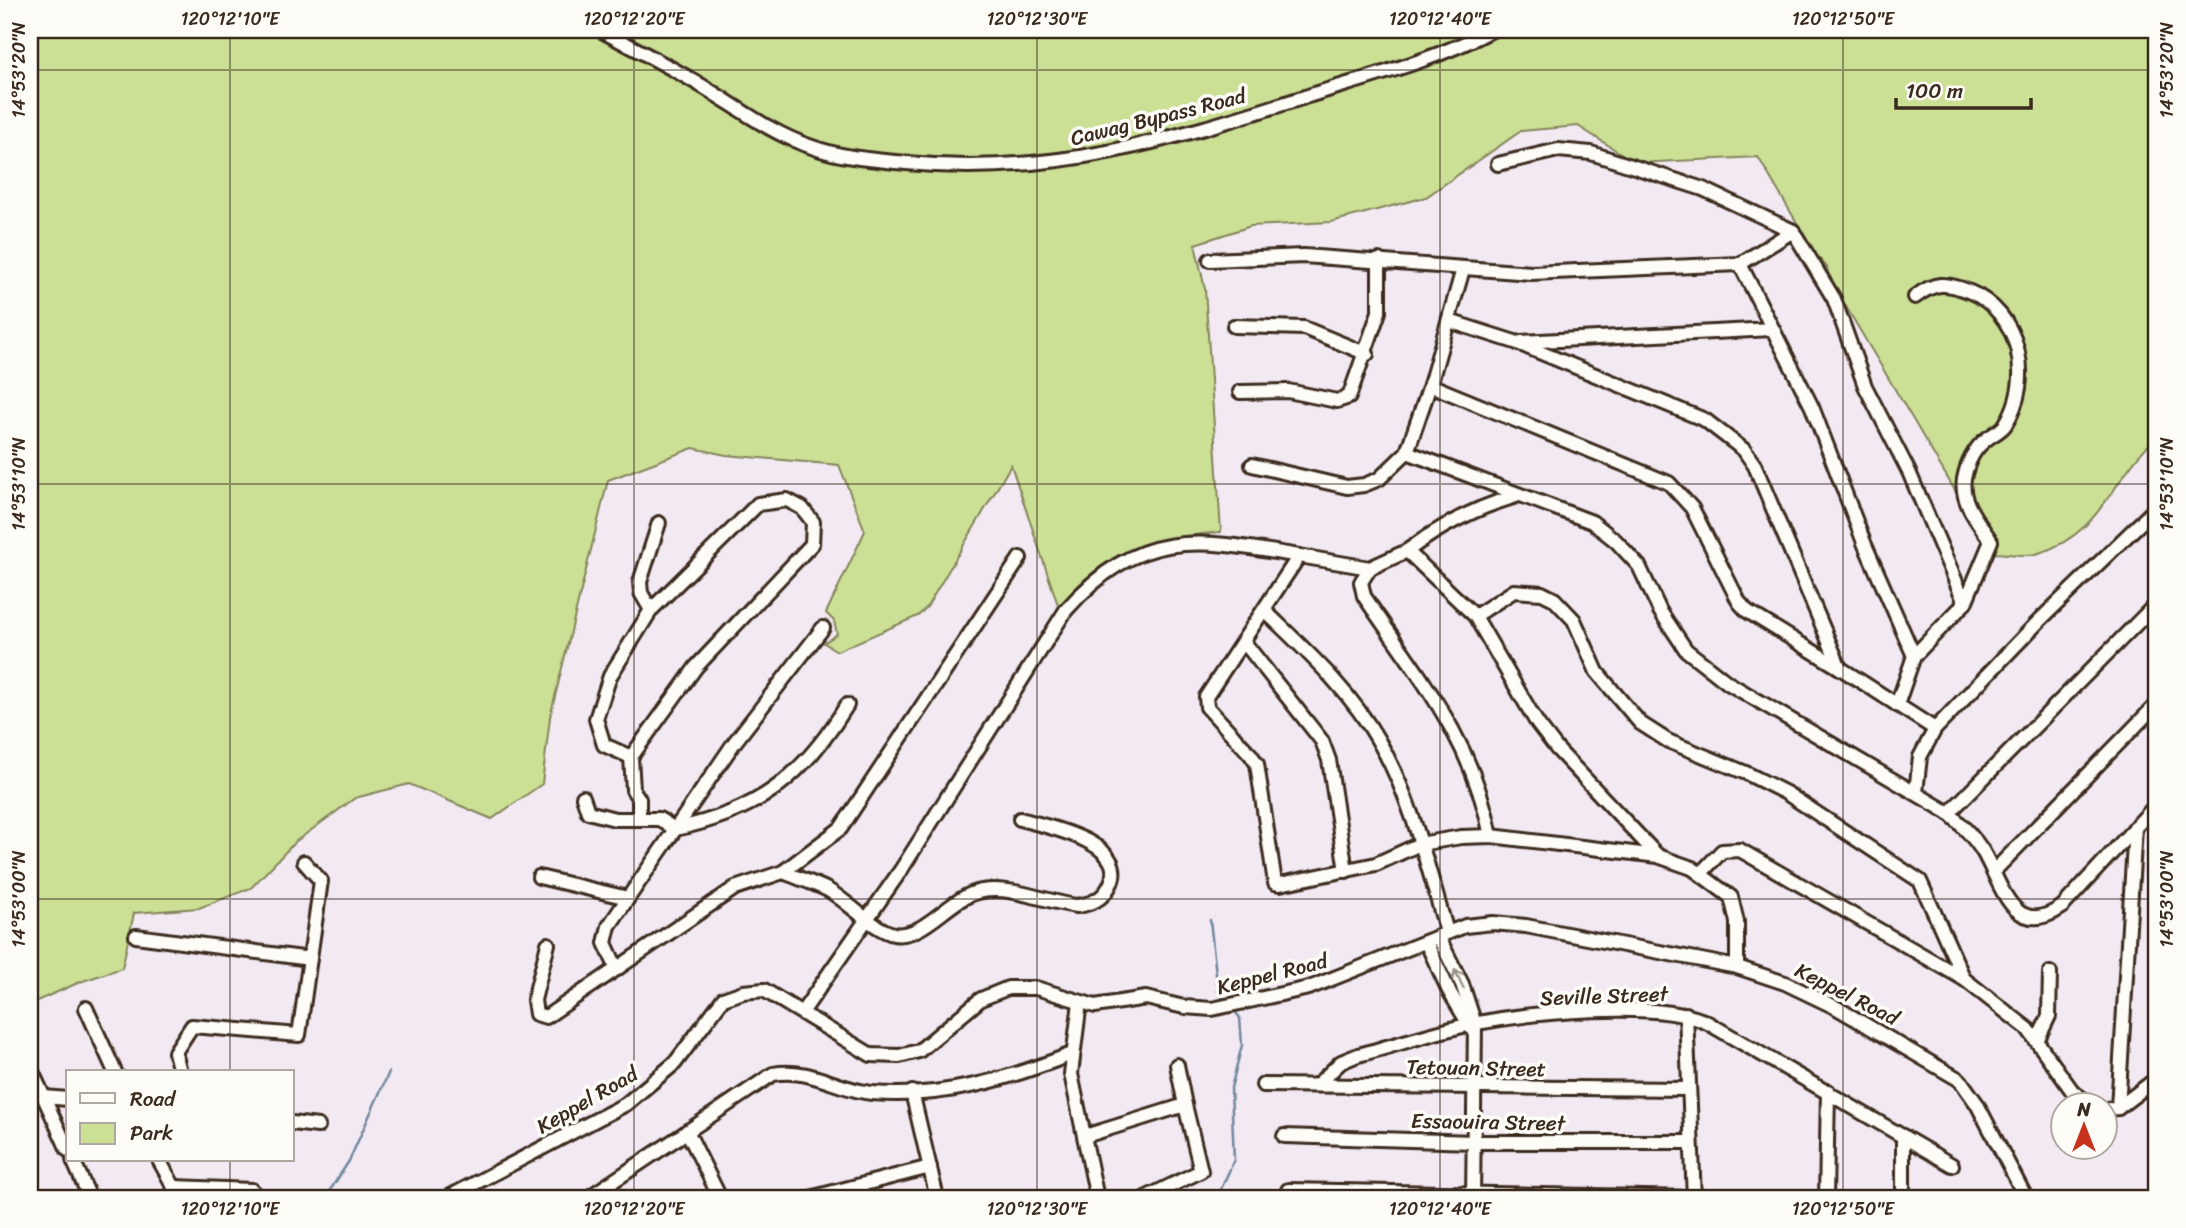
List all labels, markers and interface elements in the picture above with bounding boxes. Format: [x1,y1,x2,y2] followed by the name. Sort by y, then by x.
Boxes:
[181,3,280,35] text: 120°12'10"E
[583,3,686,35] text: 120°12'20"E
[987,3,1088,35] text: 120°12'30"E
[1389,3,1492,35] text: 120°12'40"E
[1792,3,1895,35] text: 120°12'50"E
[3,22,35,118] text: 14°53'20"N
[2151,22,2183,118] text: 14°53'20"N
[1896,66,2030,110] scale bar
[1906,72,1963,110] text: 100 m
[1066,76,1251,157] street label: Cawag Bypass Road
[3,437,35,531] text: 14°53'10"N
[2151,437,2183,531] text: 14°53'10"N
[3,850,35,947] text: 14°53'00"N
[2151,850,2183,947] text: 14°53'00"N
[1213,941,1333,1006] street label: Keppel Road
[1788,951,1908,1037] street label: Keppel Road
[1452,969,1465,990] one-way arrow
[1539,975,1670,1017] street label: Seville Street
[1406,1048,1546,1088] street label: Tetouan Street
[529,1054,647,1145] street label: Keppel Road
[66,1070,294,1162] legend
[130,1080,177,1118] text: Road
[2050,1092,2120,1162] north arrow
[2076,1093,2091,1126] text: N
[1411,1102,1567,1142] street label: Essaouira Street
[130,1114,173,1152] text: Park
[181,1193,280,1225] text: 120°12'10"E
[583,1193,686,1225] text: 120°12'20"E
[987,1193,1088,1225] text: 120°12'30"E
[1389,1193,1492,1225] text: 120°12'40"E
[1792,1193,1895,1225] text: 120°12'50"E

